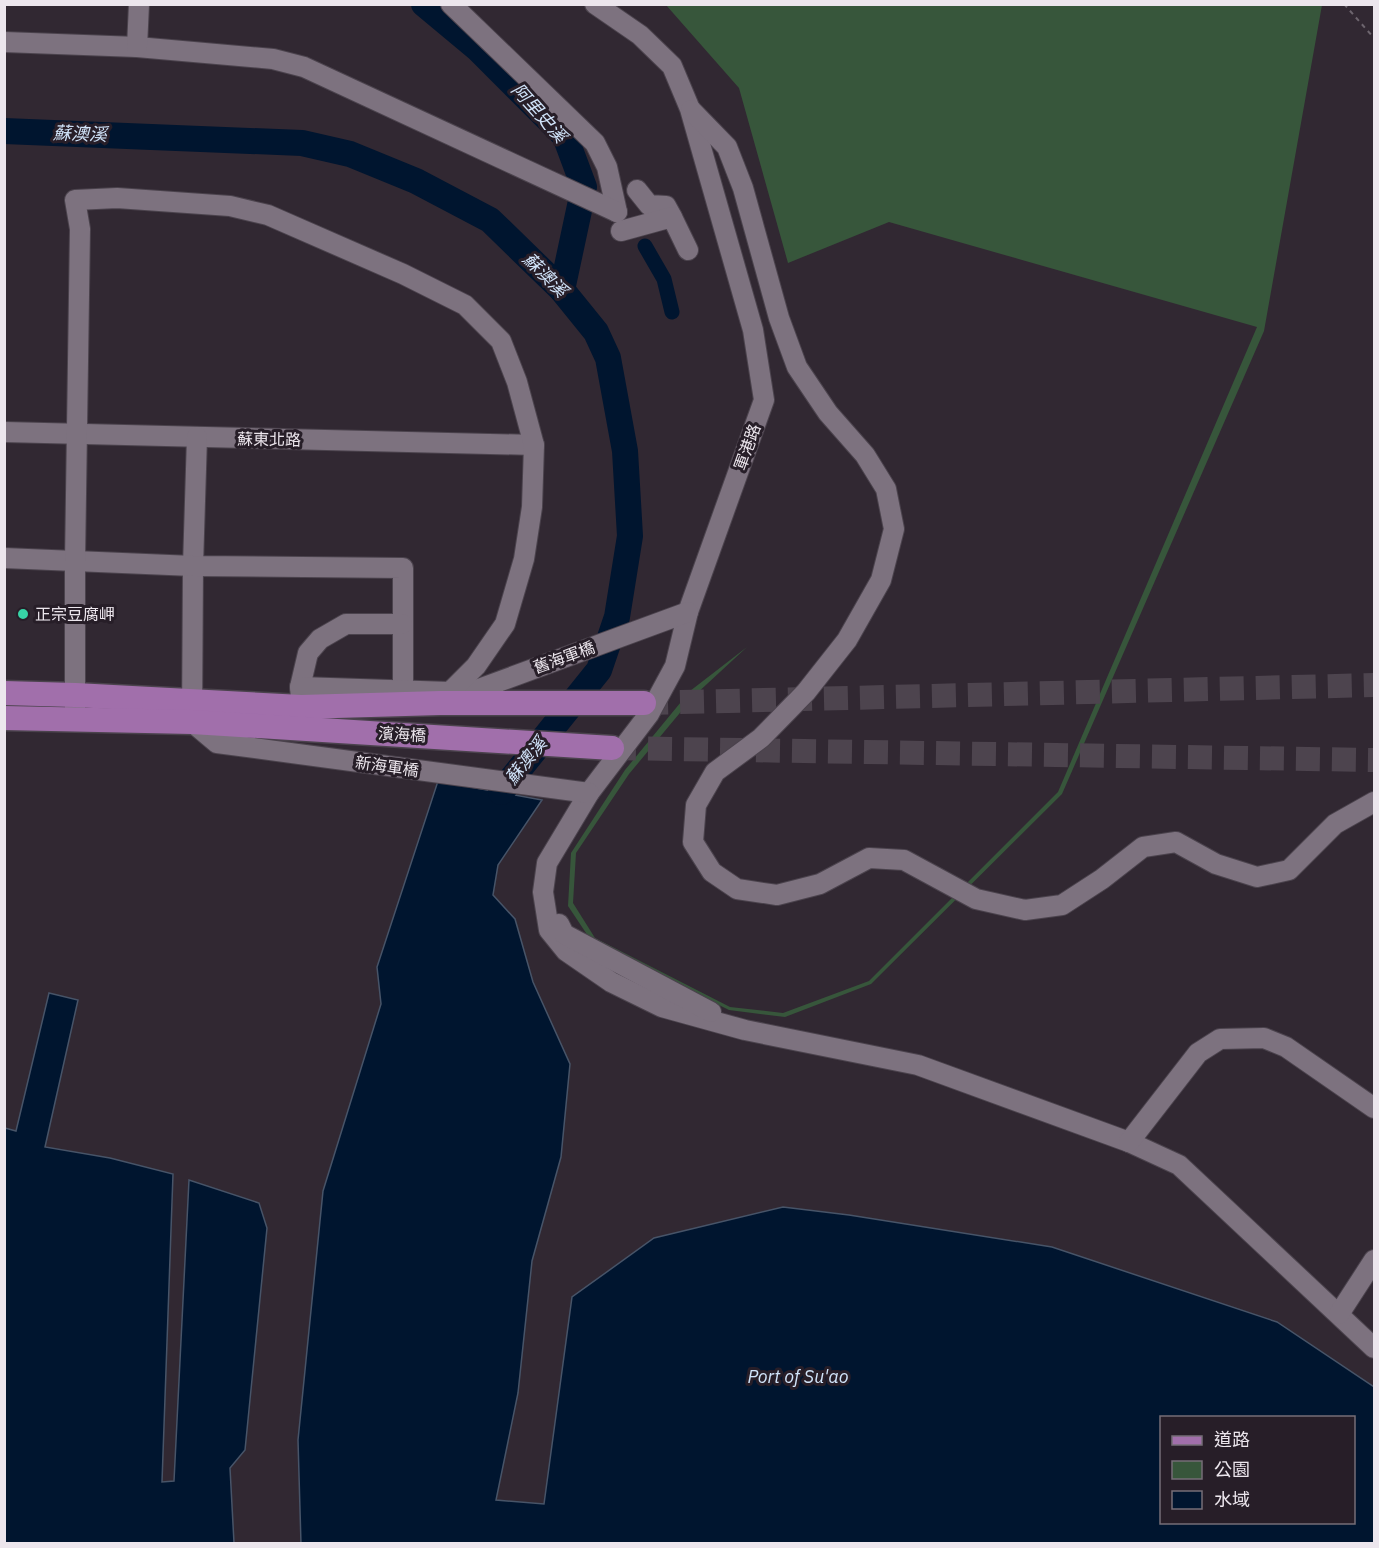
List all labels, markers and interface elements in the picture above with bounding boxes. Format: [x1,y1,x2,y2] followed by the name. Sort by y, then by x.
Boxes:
[507,78,574,149] water label: 阿里史溪
[53,121,110,146] water label: 蘇澳溪
[518,247,575,304] water label: 蘇澳溪
[729,421,765,473] street label: 軍港路
[237,428,301,450] street label: 蘇東北路
[35,604,115,624] place label: 正宗豆腐岬
[16,607,30,621] marker: 正宗豆腐岬
[531,637,597,677] street label: 舊海軍橋
[378,723,426,745] street label: 濱海橋
[500,730,553,789] water label: 蘇澳溪
[354,752,420,780] street label: 新海軍橋
[747,1365,849,1388] water label: Port of Su'ao
[1160,1416,1355,1524] legend
[1214,1428,1250,1451] text: 道路
[1214,1458,1250,1481] text: 公園
[1214,1488,1250,1511] text: 水域

